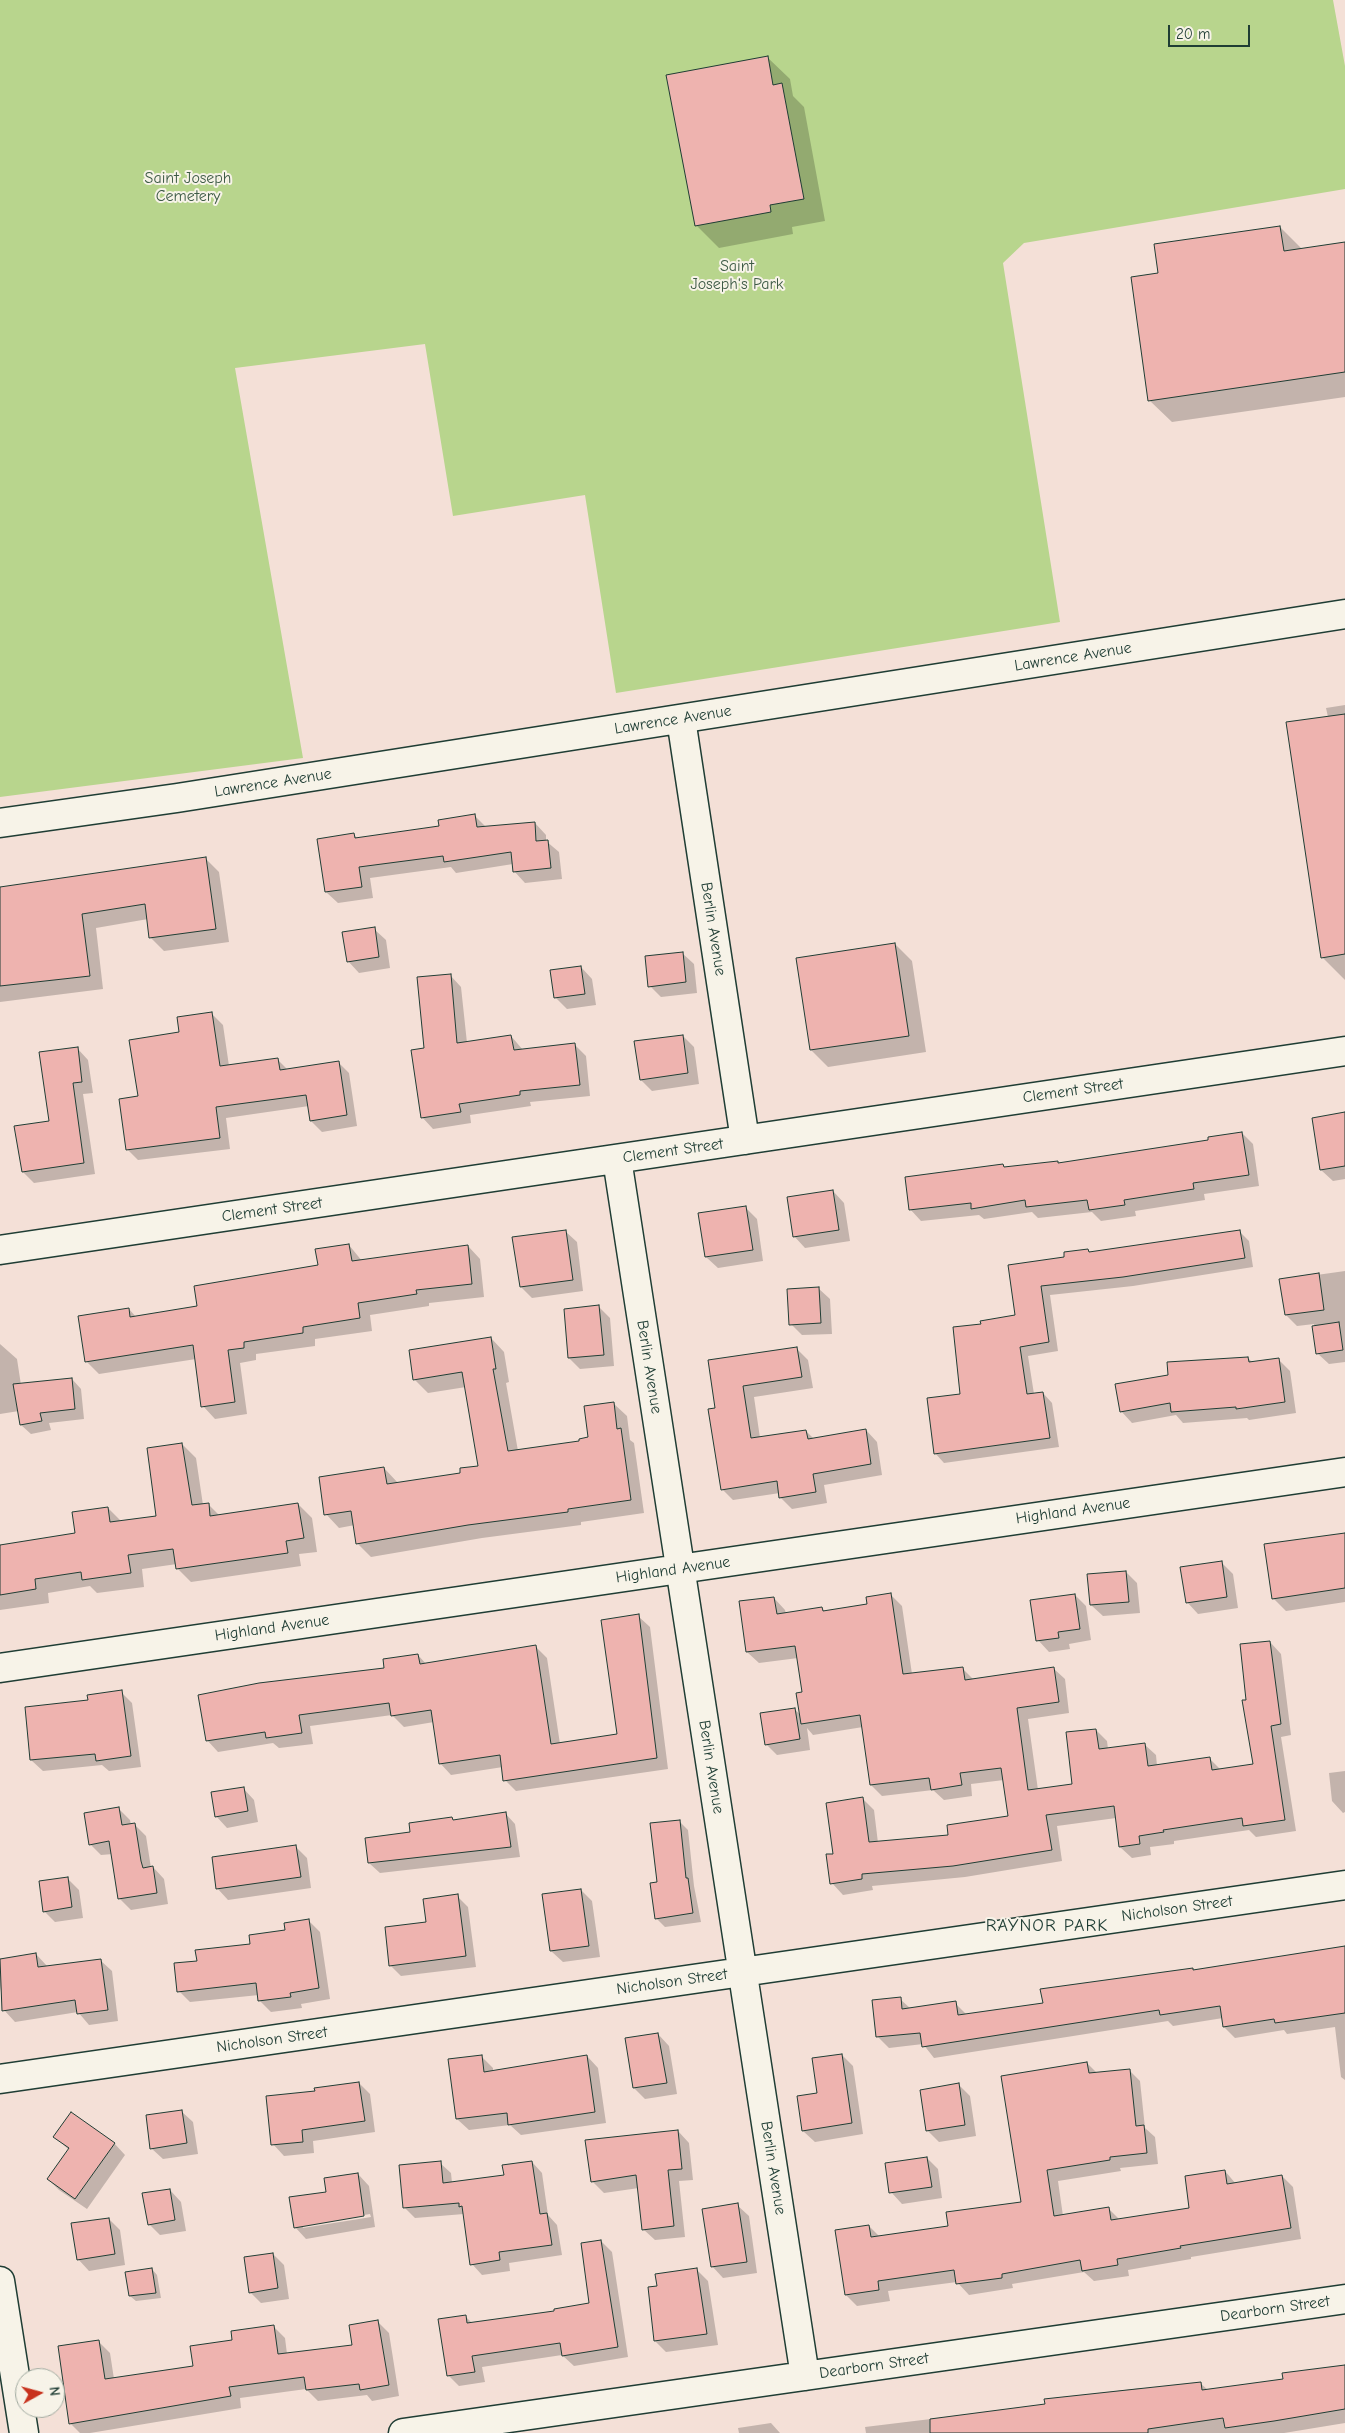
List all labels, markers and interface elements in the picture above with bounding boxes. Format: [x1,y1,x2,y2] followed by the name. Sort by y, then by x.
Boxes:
[1170,15,1252,47] scale bar
[1176,25,1210,43] text: 20 m
[145,168,231,206] park label: Saint Joseph Cemetery
[690,256,784,294] park label: Saint Joseph's Park
[1013,638,1133,676] street label: Lawrence Avenue
[613,701,733,739] street label: Lawrence Avenue
[213,764,333,802] street label: Lawrence Avenue
[696,881,730,977] street label: Berlin Avenue
[1021,1074,1125,1108] street label: Clement Street
[621,1134,725,1168] street label: Clement Street
[220,1193,324,1227] street label: Clement Street
[632,1319,666,1415] street label: Berlin Avenue
[1015,1493,1131,1529] street label: Highland Avenue
[615,1552,731,1588] street label: Highland Avenue
[214,1610,330,1646] street label: Highland Avenue
[694,1719,728,1815] street label: Berlin Avenue
[1120,1892,1234,1926] street label: Nicholson Street
[984,1915,1110,1937] district label: RAYNOR PARK
[615,1965,729,1999] street label: Nicholson Street
[215,2023,329,2057] street label: Nicholson Street
[756,2120,790,2216] street label: Berlin Avenue
[1219,2292,1331,2326] street label: Dearborn Street
[818,2349,930,2383] street label: Dearborn Street
[15,2368,65,2418] north arrow
[45,2386,63,2397] text: N

